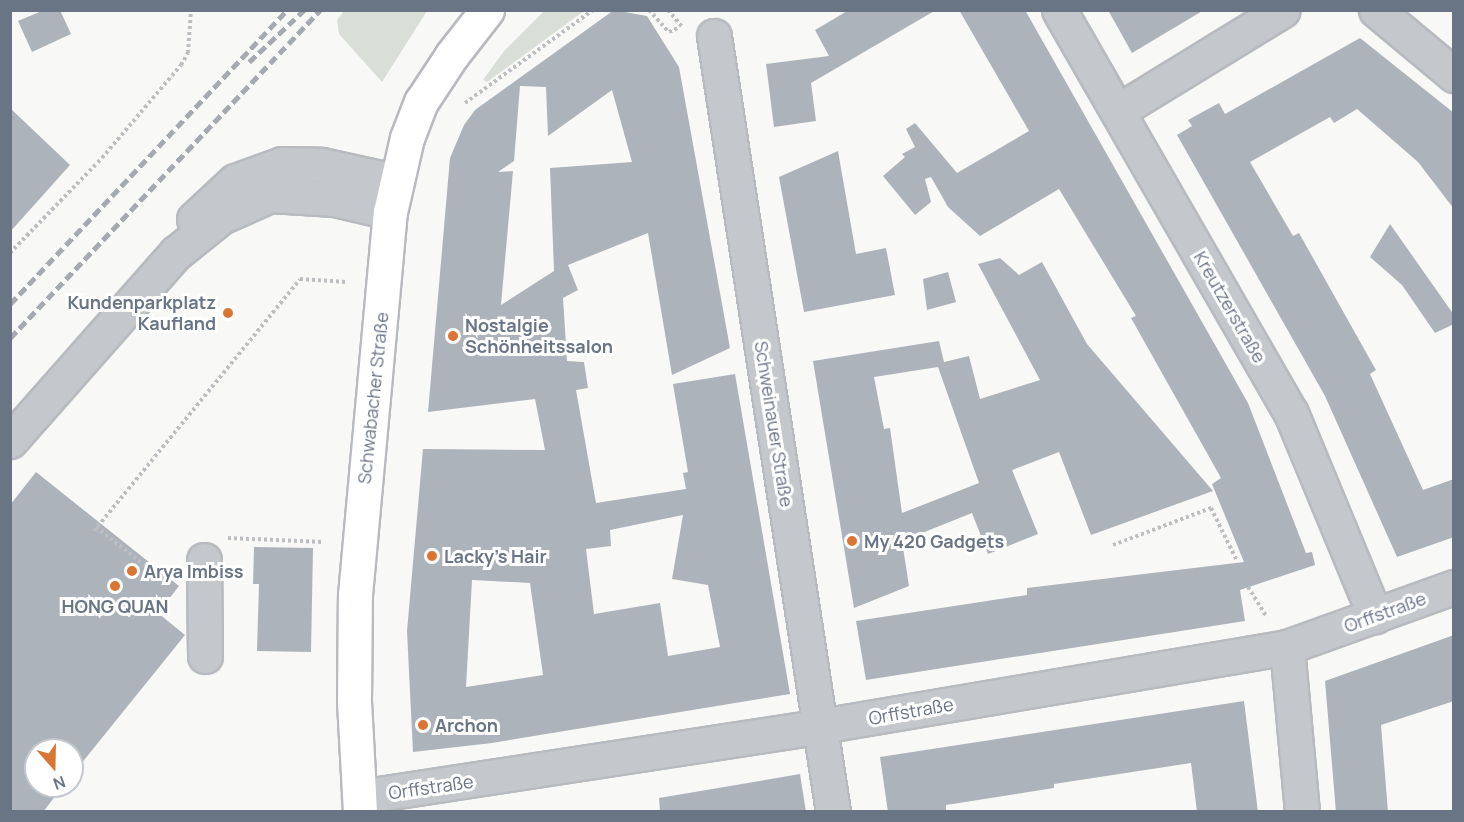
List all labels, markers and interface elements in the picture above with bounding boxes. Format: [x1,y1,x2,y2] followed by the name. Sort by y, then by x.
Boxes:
[1189,247,1271,367] street label: Kreutzerstraße
[67,292,216,334] place label: Kundenparkplatz Kaufland
[221,306,235,320] marker: Kundenparkplatz Kaufland
[353,311,393,485] street label: Schwabacher Straße
[465,315,613,358] place label: Nostalgie Schönheitssalon
[446,329,460,343] marker: Nostalgie Schönheitssalon
[750,340,798,508] street label: Schweinauer Straße
[864,530,1004,552] place label: My 420 Gadgets
[845,534,859,548] marker: My 420 Gadgets
[444,545,546,567] place label: Lacky's Hair
[425,549,439,563] marker: Lacky's Hair
[144,560,243,582] place label: Arya Imbiss
[125,564,139,578] marker: Arya Imbiss
[108,579,122,593] marker: HONG QUAN
[1341,587,1429,637] street label: Orffstraße
[61,595,169,617] place label: HONG QUAN
[867,693,955,729] street label: Orffstraße
[435,714,498,736] place label: Archon
[416,718,430,732] marker: Archon
[24,738,84,798] north arrow
[387,770,475,804] street label: Orffstraße
[50,771,69,795] text: N

